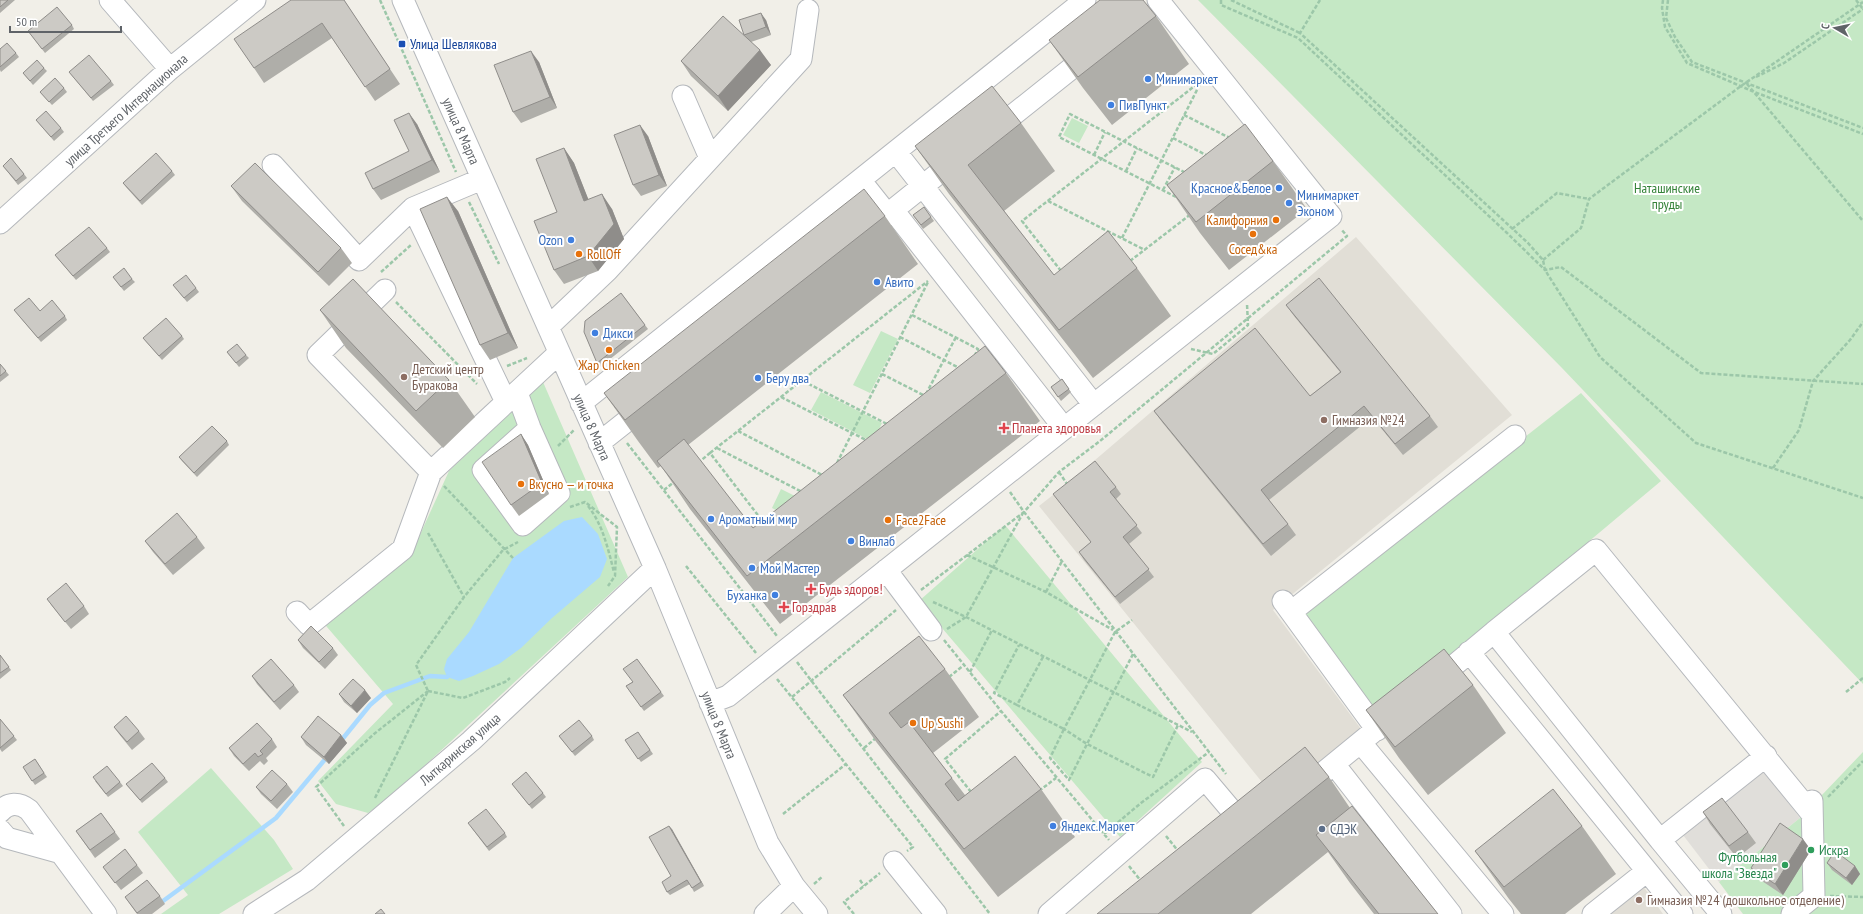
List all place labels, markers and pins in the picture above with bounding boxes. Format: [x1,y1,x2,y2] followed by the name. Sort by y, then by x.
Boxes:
[410,35,497,53] place label: Улица Шевлякова
[397,39,407,49] marker: Улица Шевлякова
[1156,70,1218,88] place label: Минимаркет
[1143,74,1153,84] marker: Минимаркет
[1119,96,1167,114] place label: ПивПункт
[1106,100,1116,110] marker: ПивПункт
[1191,179,1271,197] place label: Красное&Белое
[1274,183,1284,193] marker: Красное&Белое
[1297,186,1359,220] place label: Минимаркет Эконом
[1284,198,1294,208] marker: Минимаркет Эконом
[1206,211,1268,229] place label: Калифорния
[1271,215,1281,225] marker: Калифорния
[1248,229,1258,239] marker: Сосед&ка
[538,231,563,249] place label: Ozon
[566,235,576,245] marker: Ozon
[1229,240,1277,258] place label: Сосед&ка
[587,245,621,263] place label: RollOff
[574,249,584,259] marker: RollOff
[885,273,914,291] place label: Авито
[872,277,882,287] marker: Авито
[603,324,633,342] place label: Дикси
[590,328,600,338] marker: Дикси
[604,345,614,355] marker: Жар Chicken
[577,356,640,374] place label: Жар Chicken
[412,360,484,394] place label: Детский центр Буракова
[766,369,809,387] place label: Беру два
[399,372,409,382] marker: Детский центр Буракова
[753,373,763,383] marker: Беру два
[1332,411,1405,429] place label: Гимназия №24
[1319,415,1329,425] marker: Гимназия №24
[1012,419,1101,437] place label: Планета здоровья
[999,423,1009,433] marker: Планета здоровья
[529,475,614,493] place label: Вкусно — и точка
[516,479,526,489] marker: Вкусно — и точка
[719,510,797,528] place label: Ароматный мир
[896,511,946,529] place label: Face2Face
[706,514,716,524] marker: Ароматный мир
[883,515,893,525] marker: Face2Face
[859,532,895,550] place label: Винлаб
[846,536,856,546] marker: Винлаб
[760,559,820,577] place label: Мой Мастер
[747,563,757,573] marker: Мой Мастер
[819,580,883,598] place label: Будь здоров!
[806,584,816,594] marker: Будь здоров!
[727,586,767,604] place label: Буханка
[770,590,780,600] marker: Буханка
[792,598,837,616] place label: Горздрав
[779,602,789,612] marker: Горздрав
[921,714,963,732] place label: Up Sushi
[908,718,918,728] marker: Up Sushi
[1061,817,1135,835] place label: Яндекс.Маркет
[1330,820,1357,838] place label: СДЭК
[1048,821,1058,831] marker: Яндекс.Маркет
[1317,824,1327,834] marker: СДЭК
[1819,841,1849,859] place label: Искра
[1806,845,1816,855] marker: Искра
[1702,848,1777,882] place label: Футбольная школа "Звезда"
[1780,860,1790,870] marker: Футбольная школа "Звезда"
[1647,891,1845,909] place label: Гимназия №24 (дошкольное отделение)
[1634,895,1644,905] marker: Гимназия №24 (дошкольное отделение)

